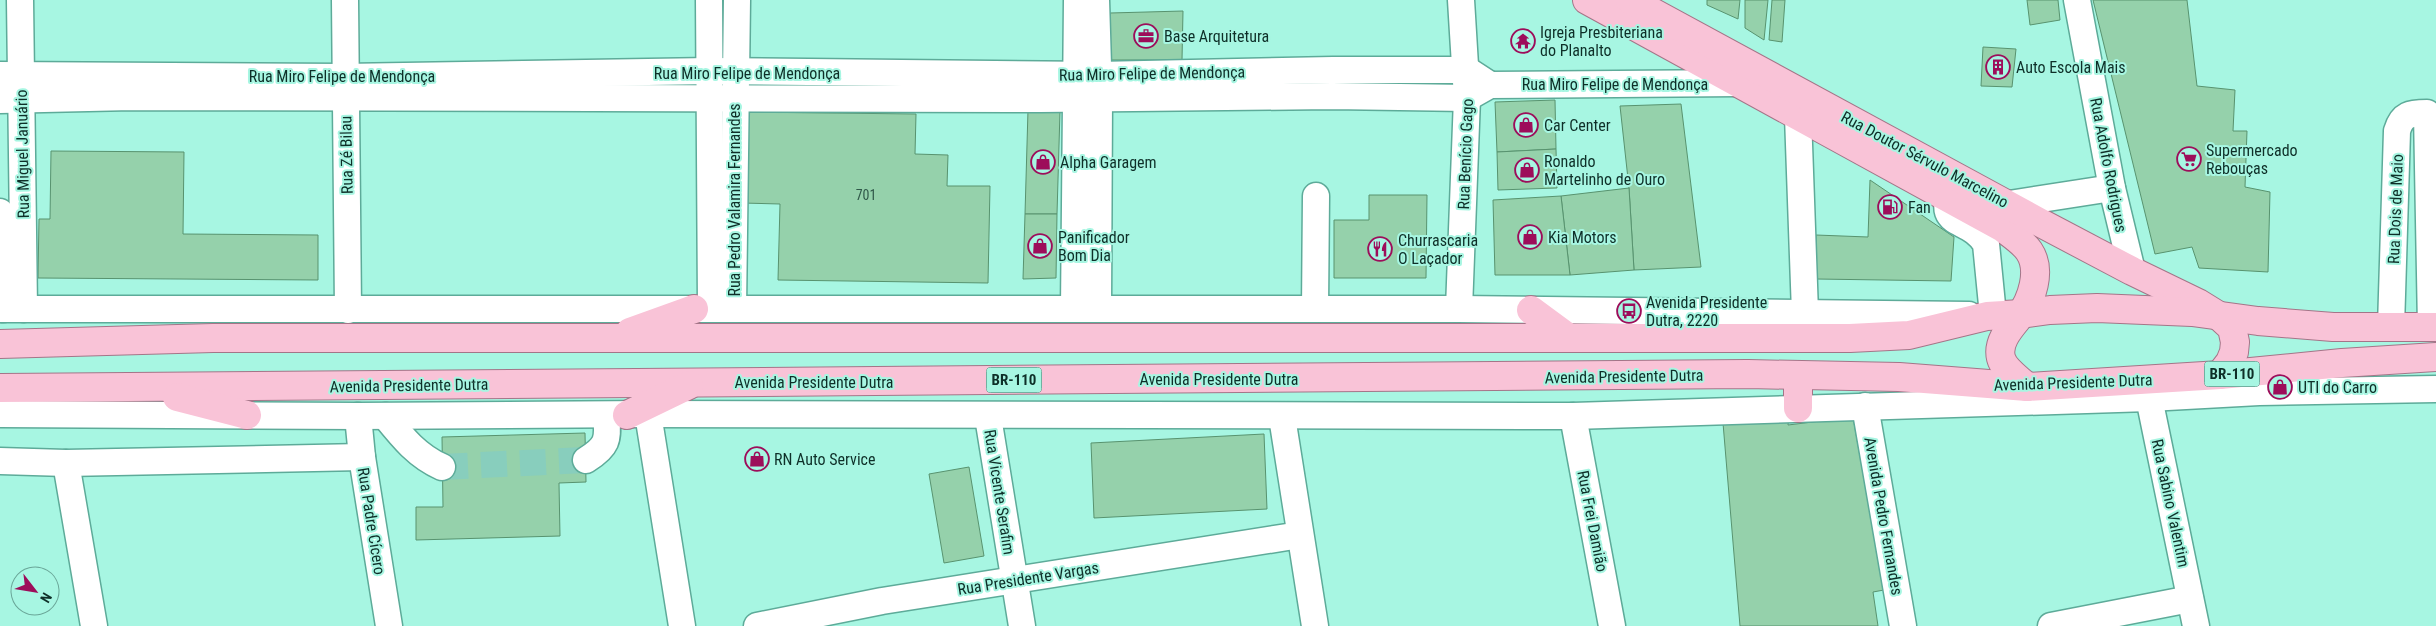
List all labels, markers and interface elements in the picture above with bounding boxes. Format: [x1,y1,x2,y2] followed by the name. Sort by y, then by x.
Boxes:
[1133,23,1159,49] office icon: Base Arquitetura
[1540,23,1663,60] place label: Igreja Presbiteriana do Planalto
[1164,27,1269,46] place label: Base Arquitetura
[1510,28,1536,54] temple icon: Igreja Presbiteriana do Planalto
[1985,54,2011,80] building icon: Auto Escola Mais
[2016,58,2126,77] place label: Auto Escola Mais
[1059,62,1245,85] street label: Rua Miro Felipe de Mendonça
[654,64,840,83] street label: Rua Miro Felipe de Mendonça
[249,67,435,86] street label: Rua Miro Felipe de Mendonça
[1522,75,1708,94] street label: Rua Miro Felipe de Mendonça
[12,89,33,219] street label: Rua Miguel Januário
[2086,96,2131,234] street label: Rua Adolfo Rodrigues
[1454,98,1477,210] street label: Rua Benício Gago
[725,103,744,297] street label: Rua Pedro Valamira Fernandes
[1838,107,2012,212] street label: Rua Doutor Sérvulo Marcelino
[1513,112,1539,138] shop icon: Car Center
[336,116,357,194] street label: Rua Zé Bilau
[1544,116,1611,135] place label: Car Center
[2206,141,2298,178] place label: Supermercado Rebouças
[2176,146,2202,172] supermarket icon: Supermercado Rebouças
[1030,149,1056,175] shop icon: Alpha Garagem
[1544,152,1665,189] place label: Ronaldo Martelinho de Ouro
[1060,153,1157,172] place label: Alpha Garagem
[2384,154,2407,264] street label: Rua Dois de Maio
[1514,157,1540,183] shop icon: Ronaldo Martelinho de Ouro
[856,187,876,203] house number: 701
[1877,194,1903,220] fuel station icon: Fan
[1908,198,1931,217] place label: Fan
[1517,224,1543,250] shop icon: Kia Motors
[1058,228,1130,265] place label: Panificador Bom Dia
[1548,228,1617,247] place label: Kia Motors
[1398,231,1478,268] place label: Churrascaria O Laçador
[1027,233,1053,259] shop icon: Panificador Bom Dia
[1367,236,1393,262] restaurant icon: Churrascaria O Laçador
[1646,293,1767,330] place label: Avenida Presidente Dutra, 2220
[1616,298,1642,324] bus stop icon: Avenida Presidente Dutra, 2220
[2204,362,2260,386] road number: BR-110
[1544,366,1704,387] street label: Avenida Presidente Dutra
[986,368,1042,392] road number: BR-110
[1140,370,1298,389] street label: Avenida Presidente Dutra
[1993,370,2153,395] street label: Avenida Presidente Dutra
[735,373,893,392] street label: Avenida Presidente Dutra
[2267,374,2293,400] shop icon: UTI do Carro
[329,375,489,396] street label: Avenida Presidente Dutra
[2298,378,2377,397] place label: UTI do Carro
[980,428,1019,556] street label: Rua Vicente Serafim
[1860,436,1907,597] street label: Avenida Pedro Fernandes
[2148,437,2193,569] street label: Rua Sabino Valentim
[744,446,770,472] shop icon: RN Auto Service
[774,450,875,469] place label: RN Auto Service
[354,466,389,576] street label: Rua Padre Cícero
[1573,469,1612,573] street label: Rua Frei Damião
[956,558,1100,599] street label: Rua Presidente Vargas
[10,566,60,616] north arrow
[37,590,55,605] text: N

